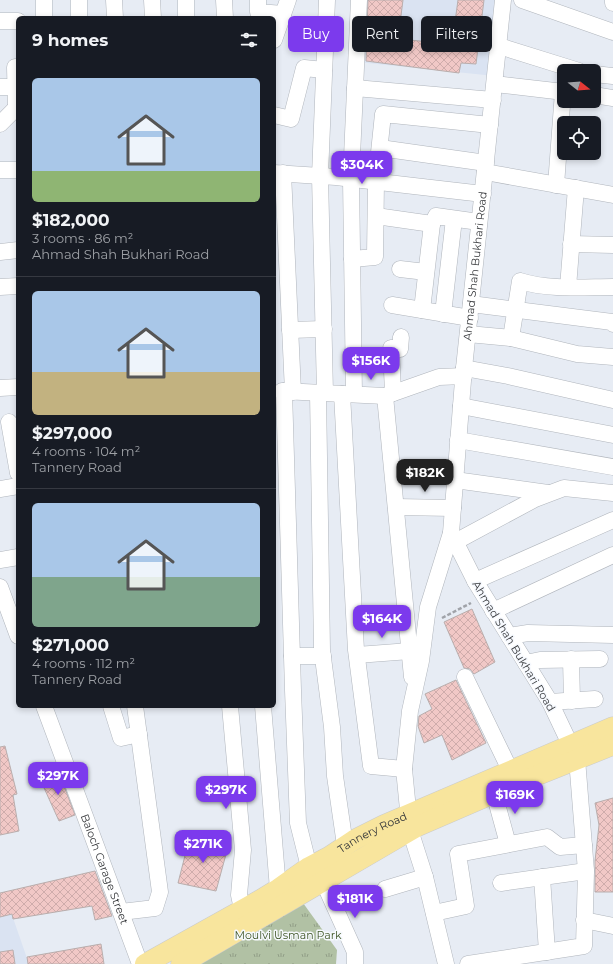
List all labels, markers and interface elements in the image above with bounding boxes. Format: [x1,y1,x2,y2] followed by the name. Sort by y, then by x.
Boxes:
[288,16,344,52] chip: Buy
[352,16,413,52] chip: Rent
[421,16,492,52] chip: Filters
[238,29,260,51] icon: filters
[32,30,108,50] text: 9 homes
[557,64,601,108] north arrow
[557,64,601,160] map controls
[110,104,182,176] icon: home
[557,116,601,160] button: locate
[334,151,390,185] pin: $304K
[340,156,384,172] text: $304K
[460,191,490,341] street label: Ahmad Shah Bukhari Road
[32,210,110,230] text: $182,000
[32,230,133,246] text: 3 rooms · 86 m²
[32,246,209,262] text: Ahmad Shah Bukhari Road
[110,317,182,389] icon: home
[343,347,399,381] pin: $156K
[352,352,390,368] text: $156K
[32,423,112,443] text: $297,000
[32,443,140,459] text: 4 rooms · 104 m²
[32,459,122,475] text: Tannery Road
[397,459,453,493] pin: $182K
[405,464,445,480] text: $182K
[110,529,182,601] icon: home
[469,578,559,714] street label: Ahmad Shah Bukhari Road
[354,605,410,639] pin: $164K
[362,610,402,626] text: $164K
[32,635,109,655] text: $271,000
[32,655,135,671] text: 4 rooms · 112 m²
[32,671,122,687] text: Tannery Road
[30,762,86,796] pin: $297K
[37,767,79,783] text: $297K
[198,776,254,810] pin: $297K
[205,781,247,797] text: $297K
[487,781,543,815] pin: $169K
[495,786,535,802] text: $169K
[335,809,409,856] street label: Tannery Road
[78,812,132,927] street label: Baloch Garage Street
[175,830,231,864] pin: $271K
[184,835,222,851] text: $271K
[327,885,383,919] pin: $181K
[337,890,373,906] text: $181K
[234,928,342,942] park label: Moulvi Usman Park

